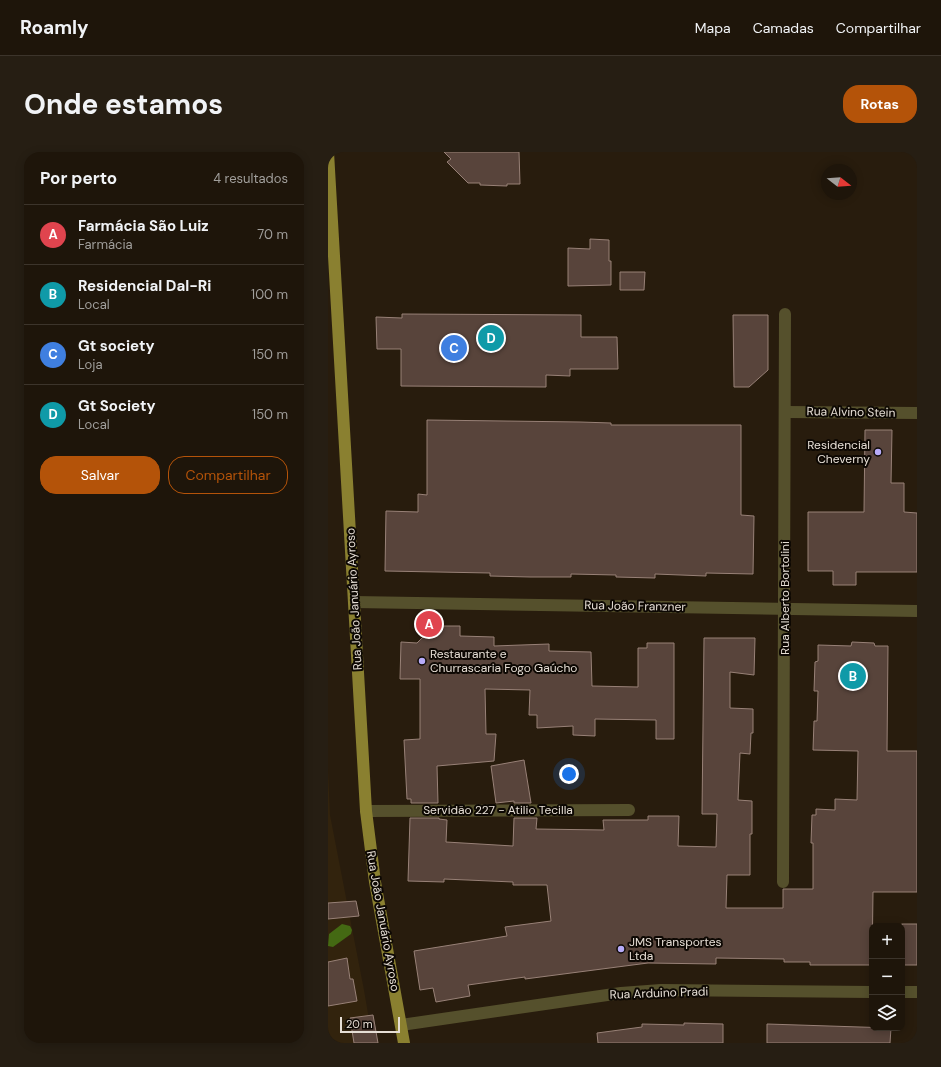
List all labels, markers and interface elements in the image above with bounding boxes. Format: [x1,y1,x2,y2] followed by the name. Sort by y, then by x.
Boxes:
[20,15,89,40] text: Roamly
[695,19,731,37] text: Mapa
[753,19,814,37] text: Camadas
[836,19,921,37] text: Compartilhar
[843,85,917,123] button: Rotas
[24,86,223,123] text: Onde estamos
[821,164,857,200] north arrow
[40,167,117,189] text: Por perto
[213,170,288,187] text: 4 resultados
[78,216,209,236] text: Farmácia São Luiz
[48,226,58,243] text: A
[257,226,288,243] text: 70 m
[78,236,133,253] text: Farmácia
[78,276,211,296] text: Residencial Dal-Ri
[49,286,57,303] text: B
[251,286,288,303] text: 100 m
[78,296,110,313] text: Local
[478,323,504,353] pin: D
[441,333,467,363] pin: C
[78,336,155,356] text: Gt society
[48,346,58,363] text: C
[252,346,288,363] text: 150 m
[78,356,103,373] text: Loja
[78,396,156,416] text: Gt Society
[806,403,896,421] street label: Rua Alvino Stein
[48,406,58,423] text: D
[252,406,288,423] text: 150 m
[78,416,110,433] text: Local
[807,437,870,467] place label: Residencial Cheverny
[873,447,883,457] marker: Residencial Cheverny
[40,456,160,494] button: Salvar
[168,456,288,494] button: Compartilhar
[342,527,366,671] street label: Rua João Januário Ayroso
[777,541,793,655] street label: Rua Alberto Bortolini
[584,597,686,615] street label: Rua João Franzner
[416,609,442,639] pin: A
[430,646,577,676] place label: Restaurante e Churrascaria Fogo Gaúcho
[417,656,427,666] marker: Restaurante e Churrascaria Fogo Gaúcho
[840,661,866,691] pin: B
[559,764,579,784] your location
[423,802,573,818] street label: Servidão 227 - Atilio Tecilla
[363,849,403,993] street label: Rua João Januário Ayroso
[869,923,905,1031] map controls
[869,923,905,959] button: +
[629,934,722,964] place label: JMS Transportes Ltda
[616,944,626,954] marker: JMS Transportes Ltda
[869,959,905,995] button: −
[609,983,709,1003] street label: Rua Arduino Pradi
[869,995,905,1031] button: layers
[340,1015,400,1034] scale bar
[346,1017,372,1031] text: 20 m

